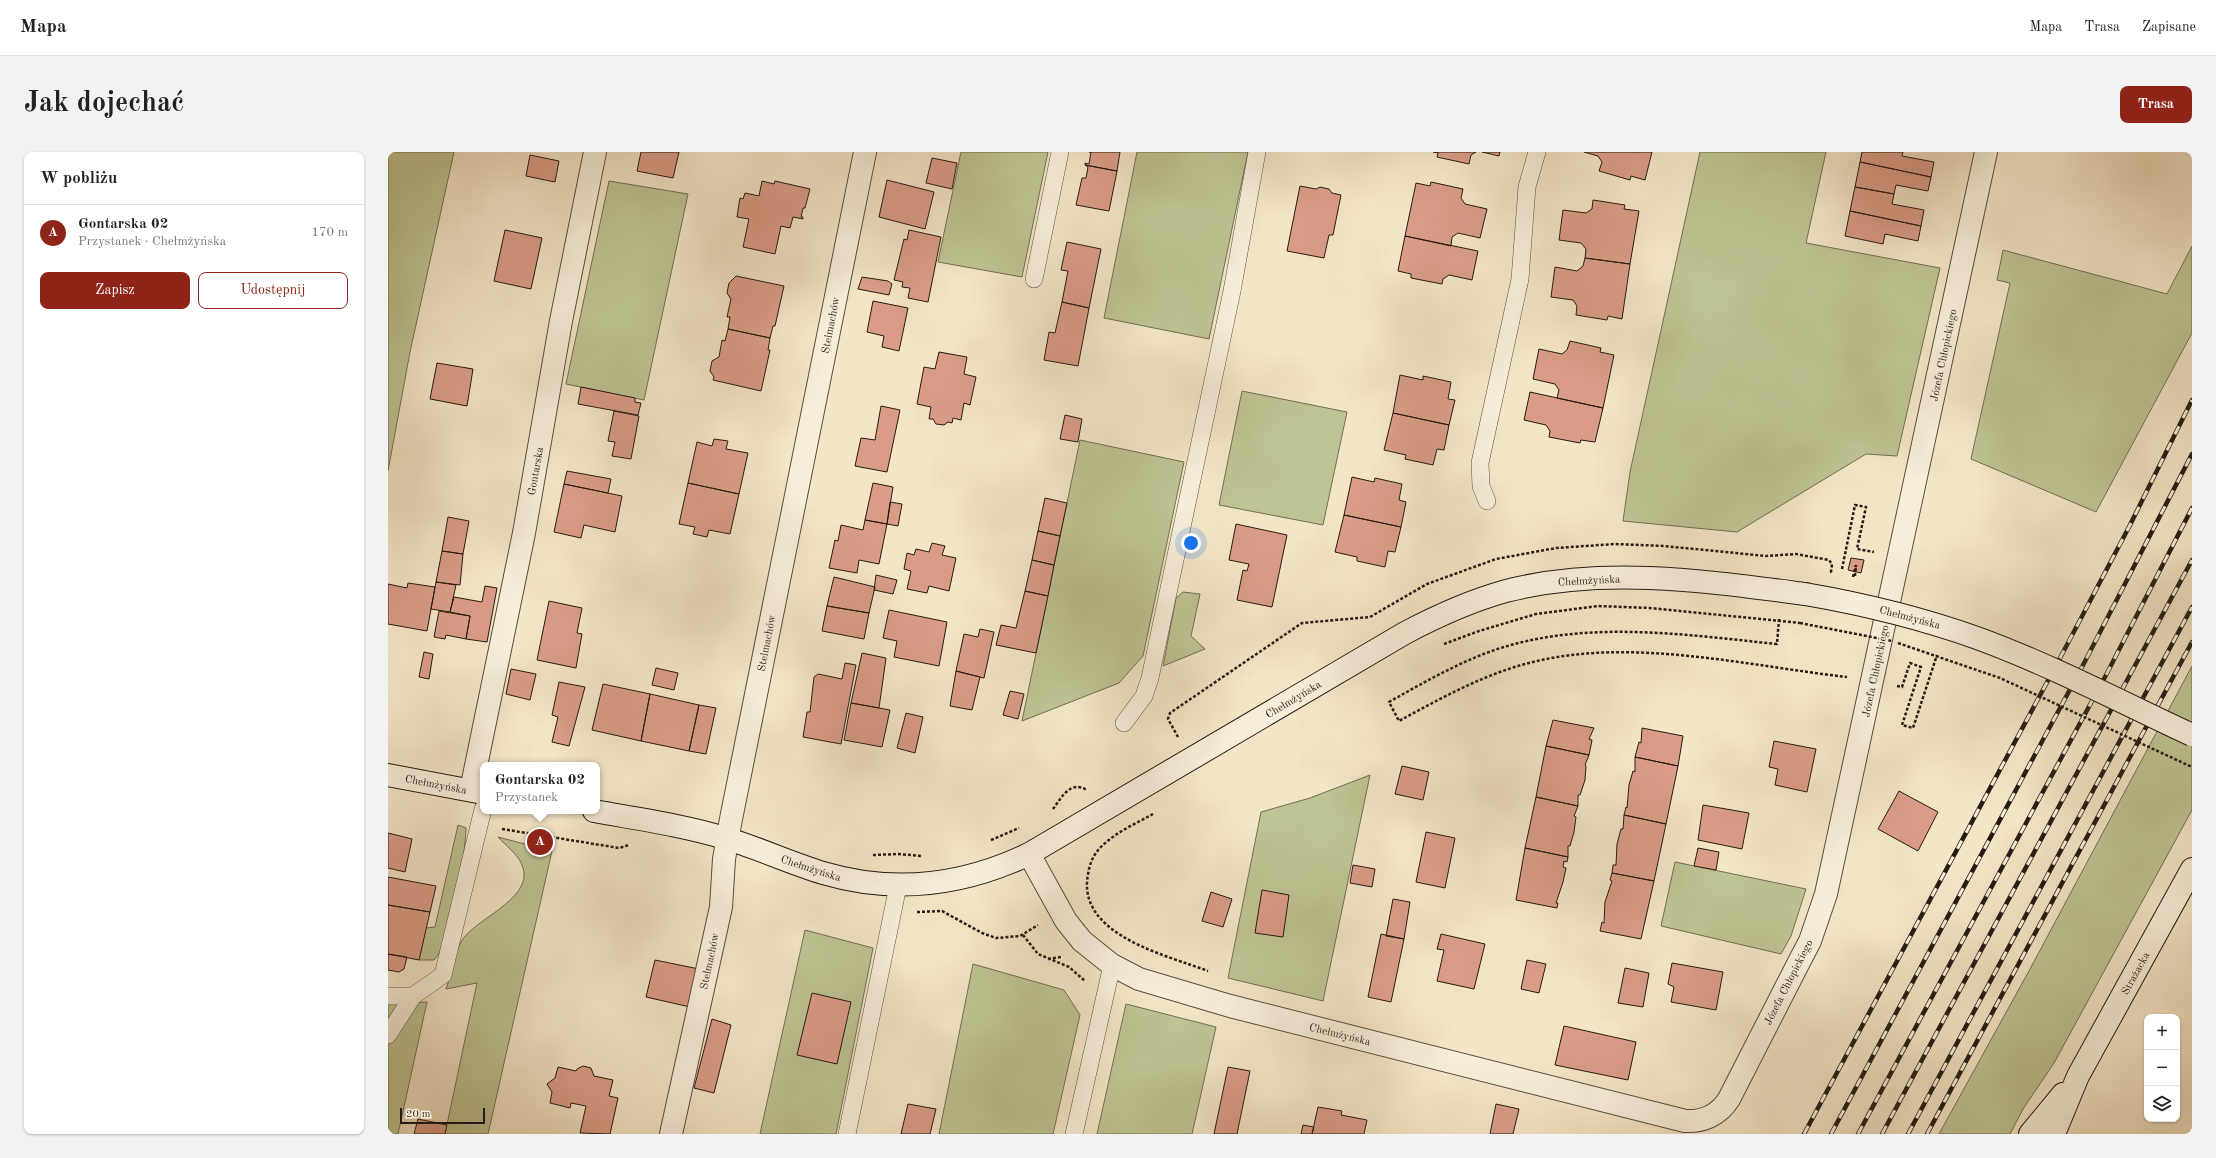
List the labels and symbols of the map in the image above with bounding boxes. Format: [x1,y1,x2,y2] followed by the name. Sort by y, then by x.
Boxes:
[821,296,842,355] street label: Stelmachów
[1929,308,1960,402] street label: Józefa Chłopickiego
[527,446,546,496] street label: Gontarska
[1181,533,1201,553] your location
[1557,574,1621,589] street label: Chełmżyńska
[1878,605,1942,632] street label: Chełmżyńska
[757,614,778,673] street label: Stelmachów
[1861,624,1892,718] street label: Józefa Chłopickiego
[1264,679,1324,721] street label: Chełmżyńska
[404,774,468,797] street label: Chełmżyńska
[527,827,553,857] pin: A
[779,855,843,885] street label: Chełmżyńska
[699,932,722,991] street label: Stelmachów
[1763,938,1816,1027] street label: Józefa Chłopickiego
[2120,950,2153,997] street label: Strażacka
[1308,1023,1372,1049] street label: Chełmżyńska
[400,1106,485,1125] scale bar

